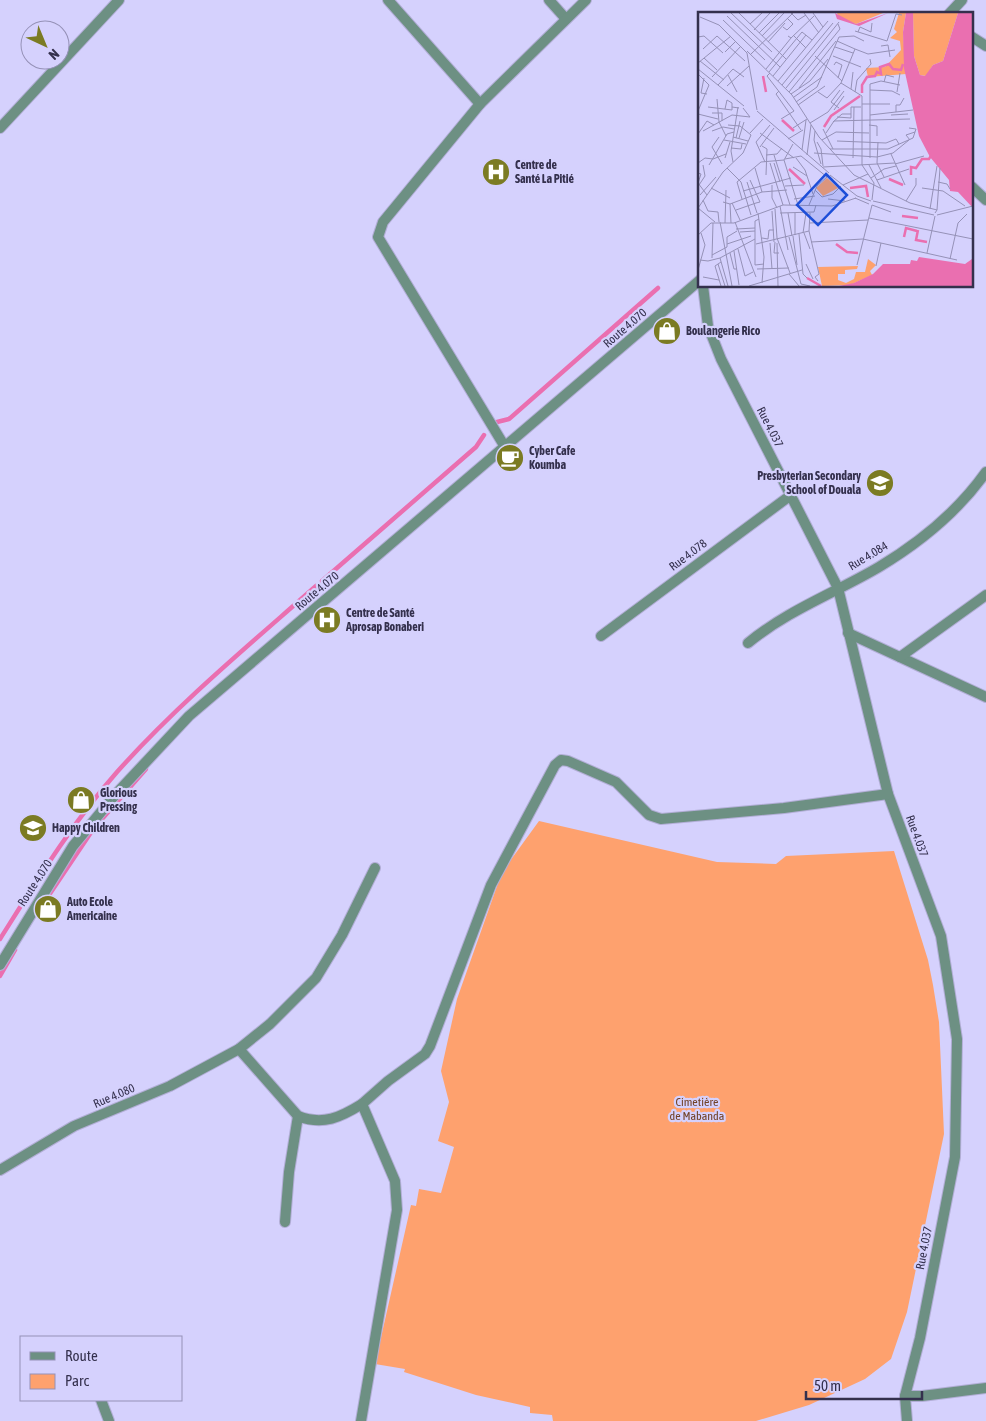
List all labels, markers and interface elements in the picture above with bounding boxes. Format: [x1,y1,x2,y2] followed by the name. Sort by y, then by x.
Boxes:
[698,12,974,288] inset map
[20,20,70,70] north arrow
[46,46,63,63] text: N
[481,157,511,187] hospital icon: Centre de Santé La Pitié
[515,158,574,186] place label: Centre de Santé La Pitié
[601,305,650,351] street label: Route 4.070
[652,316,682,346] shop icon: Boulangerie Rico
[686,324,761,338] place label: Boulangerie Rico
[754,404,786,450] street label: Rue 4.037
[495,443,525,473] cafe icon: Cyber Cafe Koumba
[529,444,576,472] place label: Cyber Cafe Koumba
[865,468,895,498] school or university icon: Presbyterian Secondary School of Douala
[757,469,861,497] place label: Presbyterian Secondary School of Douala
[666,536,710,574] street label: Rue 4.078
[846,539,891,573] street label: Rue 4.084
[292,569,342,613] street label: Route 4.070
[312,605,342,635] hospital icon: Centre de Santé Aprosap Bonaberi
[345,606,424,634] place label: Centre de Santé Aprosap Bonaberi
[66,785,96,815] shop icon: Glorious Pressing
[100,786,138,814] place label: Glorious Pressing
[18,813,48,843] school or university icon: Happy Children
[903,813,931,859] street label: Rue 4.037
[52,821,120,835] place label: Happy Children
[15,857,55,909] street label: Route 4.070
[33,894,63,924] shop icon: Auto Ecole Americaine
[66,895,118,923] place label: Auto Ecole Americaine
[91,1081,137,1111] street label: Rue 4.080
[670,1095,724,1123] park label: Cimetière de Mabanda
[913,1225,935,1271] street label: Rue 4.037
[20,1336,182,1401] legend
[65,1347,98,1364] text: Route
[806,1368,922,1400] scale bar
[65,1372,89,1389] text: Parc
[814,1377,841,1394] text: 50 m

